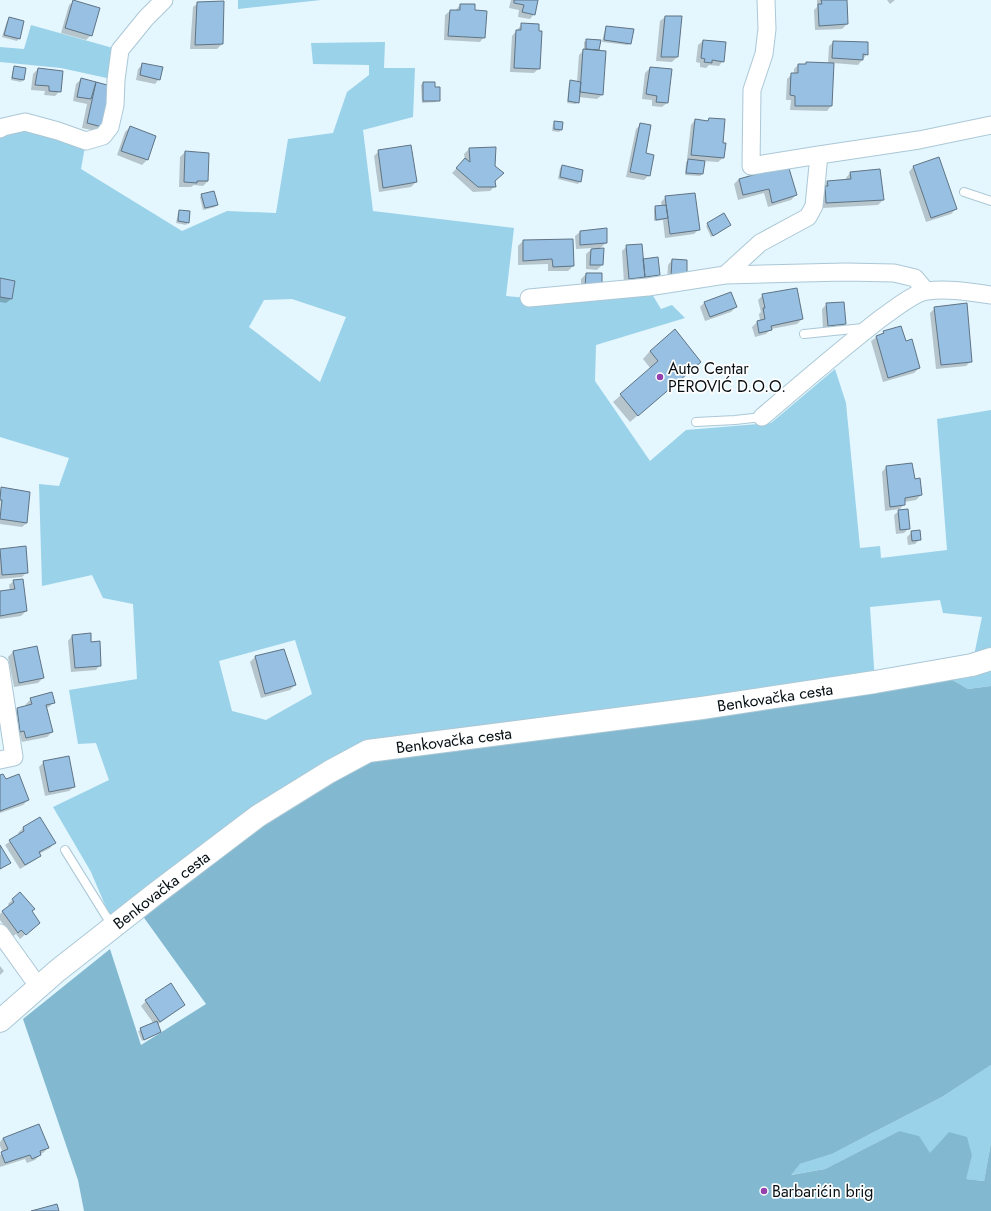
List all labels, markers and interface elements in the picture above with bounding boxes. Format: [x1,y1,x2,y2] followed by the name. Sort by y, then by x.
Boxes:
[668,357,786,398] place label: Auto Centar PEROVIĆ D.O.O.
[655,372,665,382] marker: Auto Centar PEROVIĆ D.O.O.
[716,677,834,718] street label: Benkovačka cesta
[394,722,513,759] street label: Benkovačka cesta
[108,845,215,935] street label: Benkovačka cesta
[772,1180,873,1203] place label: Barbarićin brig
[759,1186,769,1196] marker: Barbarićin brig

